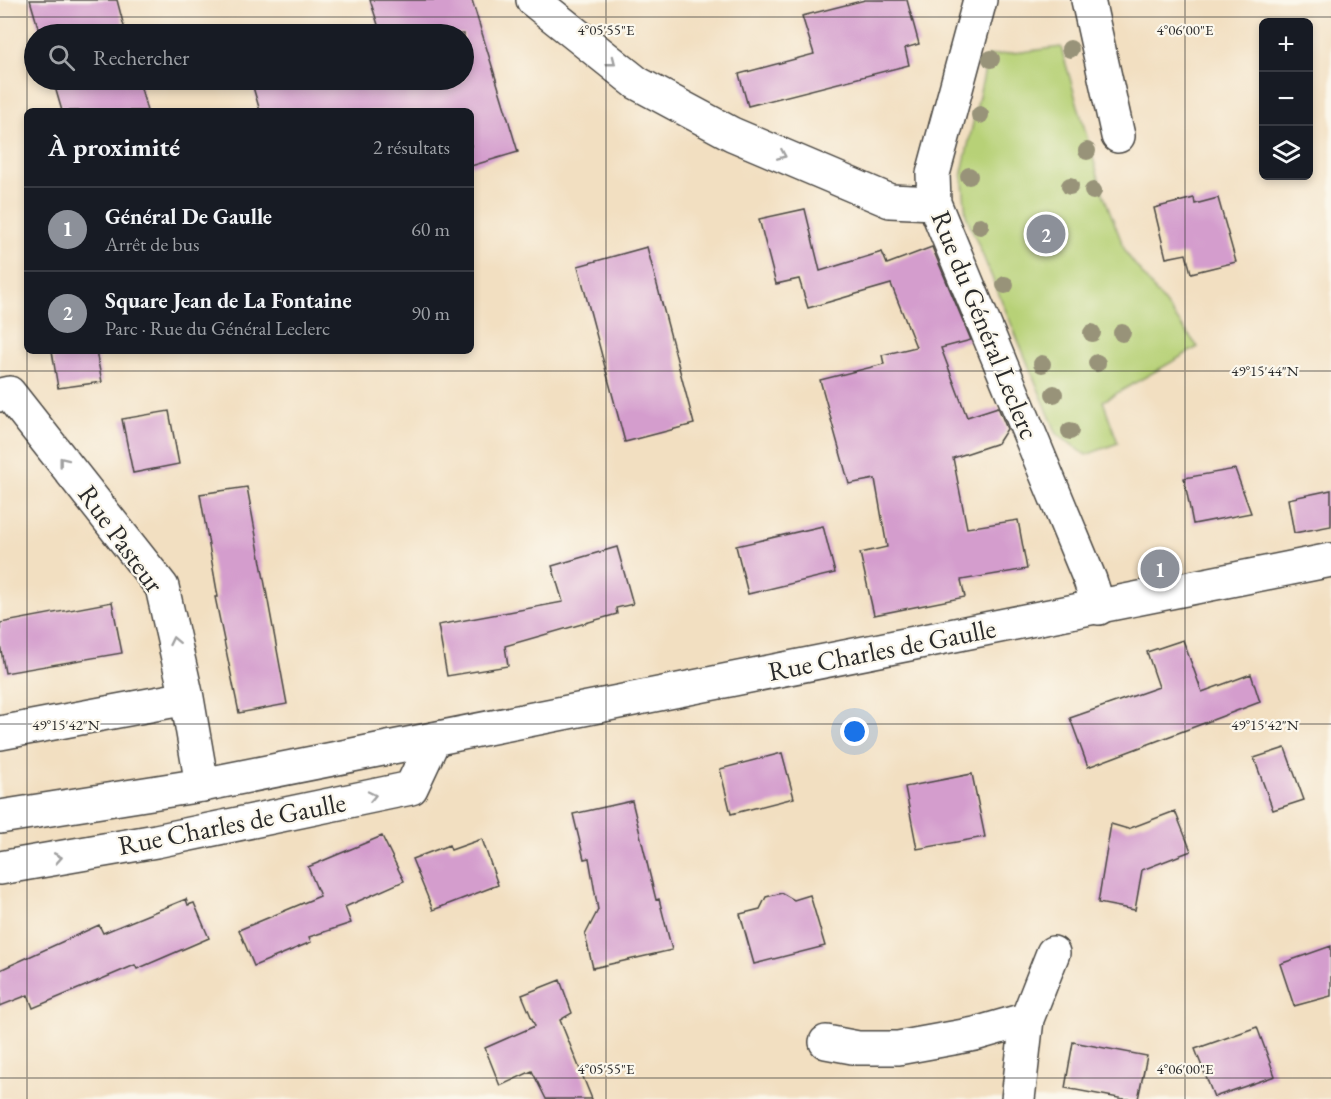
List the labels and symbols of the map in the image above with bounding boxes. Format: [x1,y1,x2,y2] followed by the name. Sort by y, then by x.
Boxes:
[578,20,635,39] text: 4°05'55"E
[1157,20,1214,39] text: 4°06'00"E
[605,55,616,66] one-way arrow
[776,148,787,160] one-way arrow
[924,205,1047,444] street label: Rue du Général Leclerc
[1026,212,1066,256] pin: 2
[1231,361,1299,380] text: 49°15'44"N
[59,456,70,467] one-way arrow
[71,478,172,599] street label: Rue Pasteur
[1140,546,1180,592] pin: 1
[765,610,999,689] street label: Rue Charles de Gaulle
[168,636,181,646] one-way arrow
[32,715,100,734] text: 49°15'42"N
[1231,715,1299,734] text: 49°15'42"N
[840,717,869,746] your location
[115,784,349,863] street label: Rue Charles de Gaulle
[367,790,377,803] one-way arrow
[53,853,62,865] one-way arrow
[578,1059,635,1078] text: 4°05'55"E
[1157,1059,1214,1078] text: 4°06'00"E

